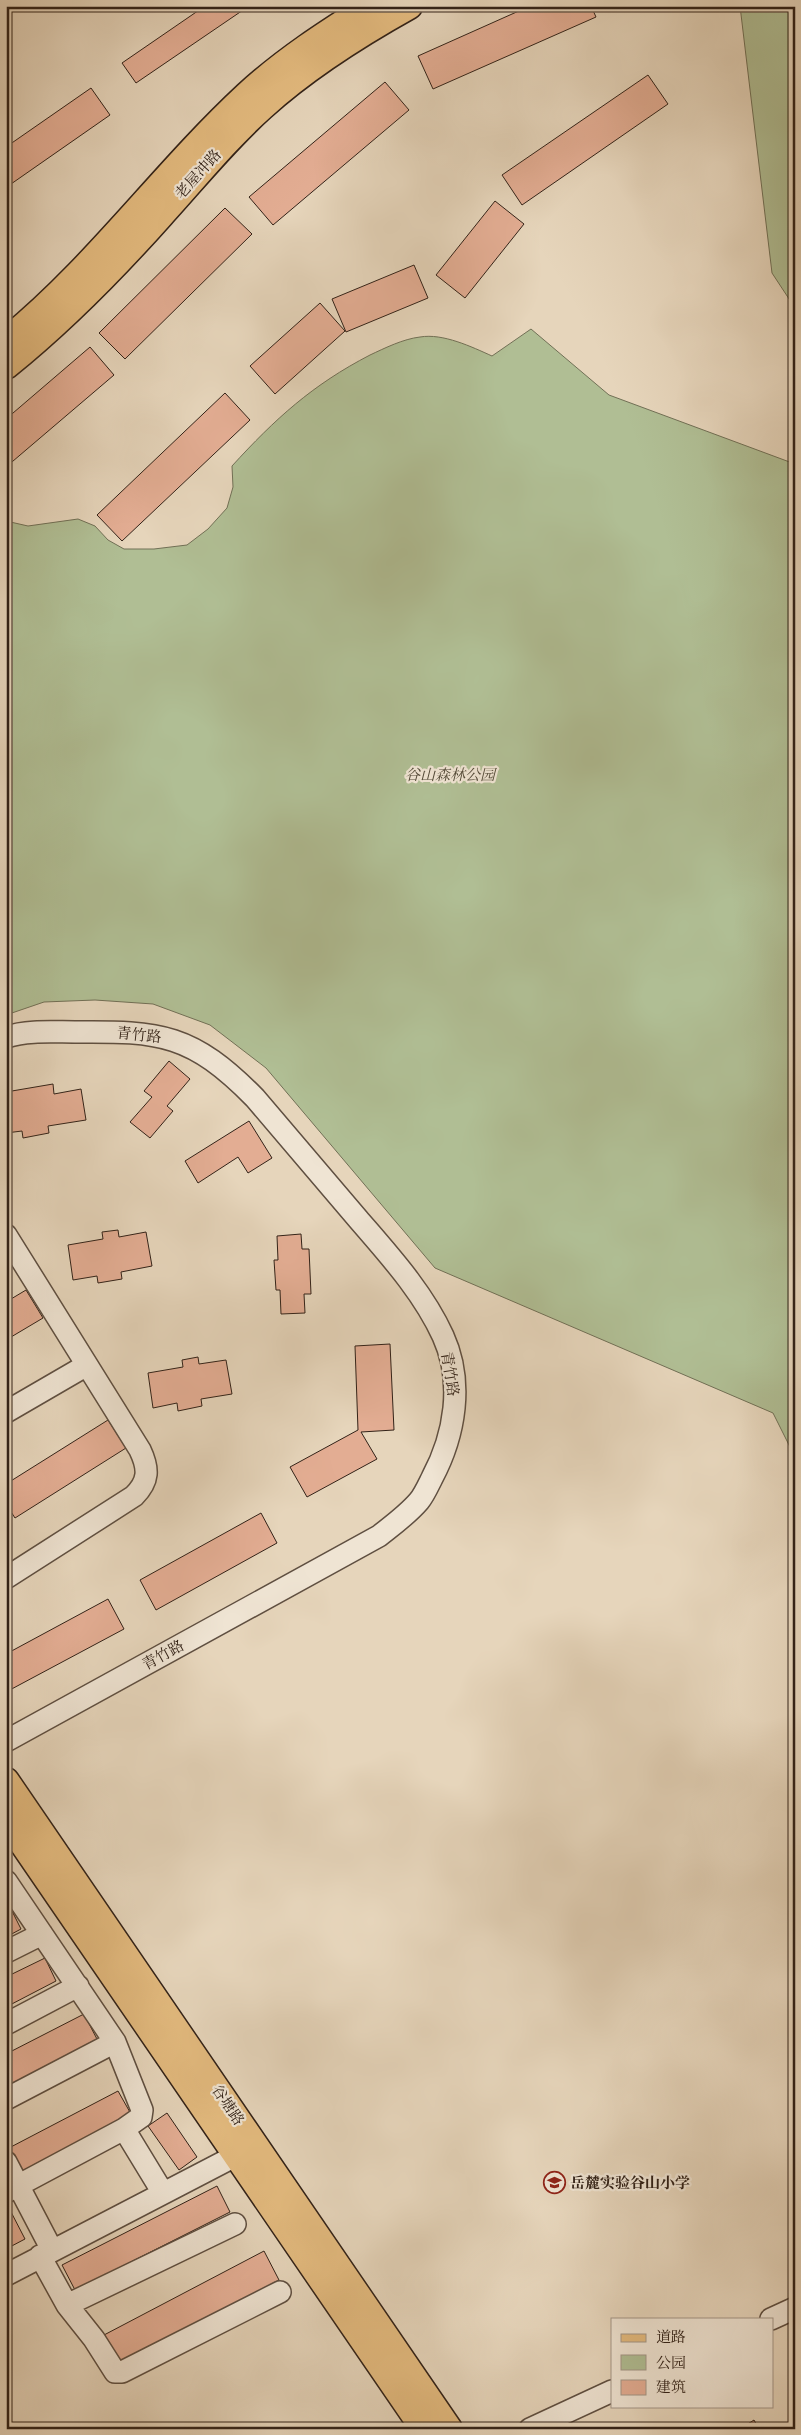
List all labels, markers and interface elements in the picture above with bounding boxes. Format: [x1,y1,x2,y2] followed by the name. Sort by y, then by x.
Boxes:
[171,146,225,202] street label: 老屋冲路
[405,766,497,784] park label: 谷山森林公园
[116,1024,162,1046] street label: 青竹路
[438,1350,462,1398] street label: 青竹路
[139,1636,187,1674] street label: 青竹路
[208,2081,248,2129] street label: 谷塘路
[542,2171,566,2195] school or university icon: 岳麓实验谷山小学
[570,2174,690,2192] place label: 岳麓实验谷山小学
[611,2318,774,2408] legend
[656,2328,686,2346] text: 道路
[656,2354,686,2372] text: 公园
[656,2378,686,2396] text: 建筑

